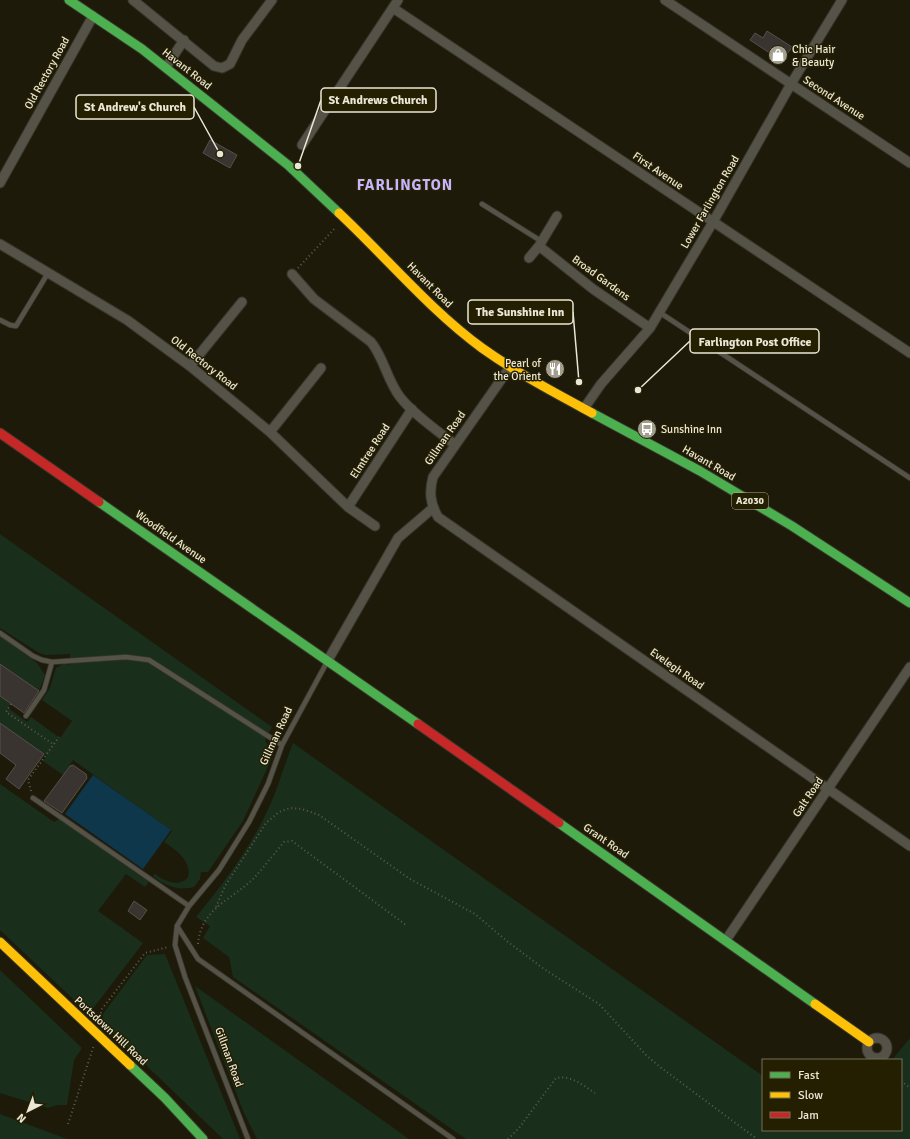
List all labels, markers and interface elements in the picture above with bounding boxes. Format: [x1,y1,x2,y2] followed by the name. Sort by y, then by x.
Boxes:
[22,34,72,111] street label: Old Rectory Road
[792,43,835,69] place label: Chic Hair & Beauty
[767,44,789,66] shop icon: Chic Hair & Beauty
[160,46,214,92] street label: Havant Road
[801,73,867,123] street label: Second Avenue
[321,88,436,112] callout: St Andrews Church
[328,93,428,108] text: St Andrews Church
[76,95,194,119] callout: St Andrew's Church
[84,100,186,115] text: St Andrew's Church
[630,149,686,193] street label: First Avenue
[678,153,742,251] street label: Lower Farlington Road
[357,176,453,194] district label: FARLINGTON
[569,253,633,304] street label: Broad Gardens
[404,259,456,311] street label: Havant Road
[468,300,573,324] callout: The Sunshine Inn
[476,305,565,320] text: The Sunshine Inn
[690,329,819,353] callout: Farlington Post Office
[168,333,240,393] street label: Old Rectory Road
[698,335,812,350] text: Farlington Post Office
[493,357,542,383] place label: Pearl of the Orient
[544,358,566,380] restaurant icon: Pearl of the Orient
[422,408,468,467] street label: Gillman Road
[636,418,658,440] bus stop icon: Sunshine Inn
[347,421,393,481] street label: Elmtree Road
[661,423,722,436] place label: Sunshine Inn
[680,443,738,484] street label: Havant Road
[732,493,768,509] road number: A2030
[133,508,209,566] street label: Woodfield Avenue
[648,646,707,692] street label: Evelegh Road
[257,705,295,767] street label: Gillman Road
[790,774,826,820] street label: Galt Road
[581,821,631,861] street label: Grant Road
[72,994,150,1068] street label: Portsdown Hill Road
[212,1025,246,1089] street label: Gillman Road
[762,1059,902,1131] legend
[798,1068,819,1083] text: Fast
[798,1088,823,1103] text: Slow
[8,1091,48,1131] north arrow
[798,1108,819,1123] text: Jam
[14,1111,29,1125] text: N

